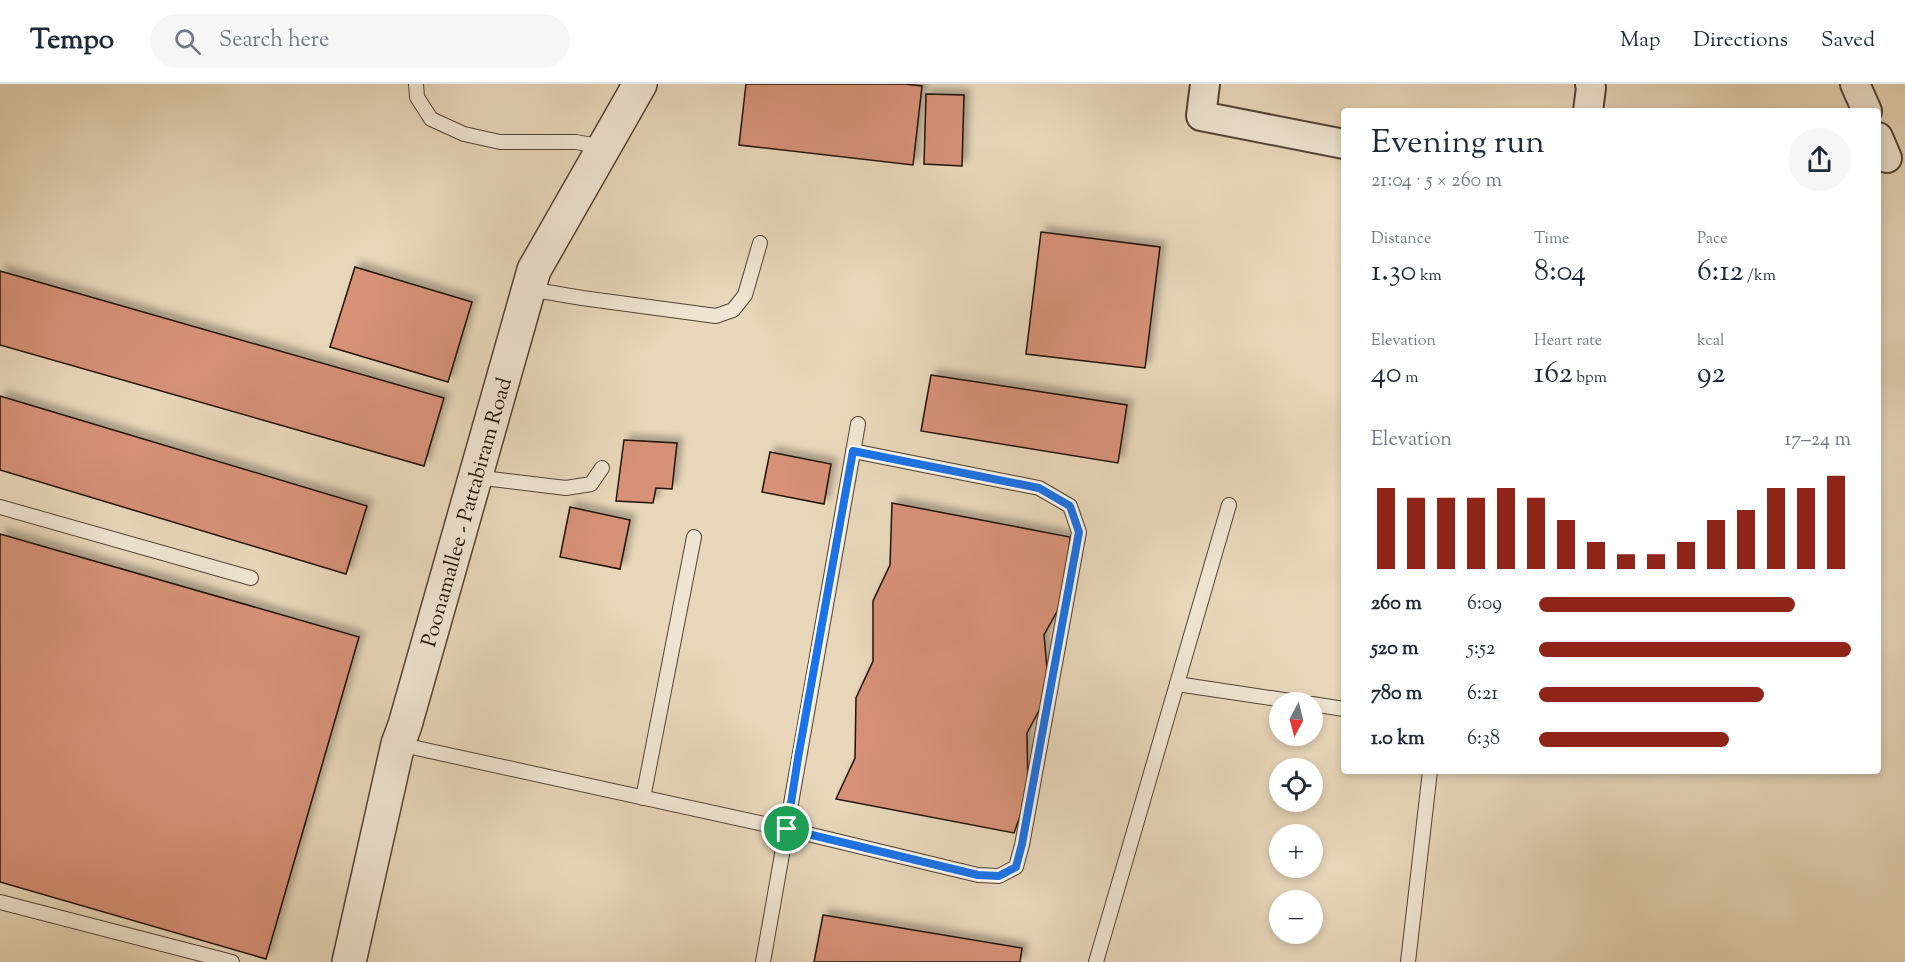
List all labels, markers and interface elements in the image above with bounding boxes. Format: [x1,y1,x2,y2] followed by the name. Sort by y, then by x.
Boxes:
[150,14,570,68] search box
[30,21,114,61] text: Tempo
[171,25,204,58] icon: search
[219,25,329,57] text: Search here
[1620,26,1660,56] text: Map
[1693,26,1788,56] text: Directions
[1821,26,1875,56] text: Saved
[1371,120,1545,168] text: Evening run
[1788,128,1851,191] button: share
[1371,167,1502,196] text: 21:04 · 5 × 260 m
[1371,228,1431,251] text: Distance
[1534,228,1570,251] text: Time
[1697,228,1728,251] text: Pace
[1371,251,1416,294] text: 1.30
[1534,251,1586,294] text: 8:04
[1697,251,1744,294] text: 6:12
[1416,265,1442,288] text: km
[1744,265,1776,288] text: /km
[1371,330,1436,353] text: Elevation
[1534,330,1602,353] text: Heart rate
[1697,330,1725,353] text: kcal
[1371,353,1402,396] text: 40
[1534,353,1573,396] text: 162
[1697,353,1726,396] text: 92
[1402,367,1418,390] text: m
[1573,367,1607,390] text: bpm
[415,374,521,651] street label: Poonamallee - Pattabiram Road
[1371,426,1452,455] text: Elevation
[1785,426,1851,455] text: 17–24 m
[1371,590,1422,619] text: 260 m
[1467,590,1502,619] text: 6:09
[1371,635,1419,664] text: 520 m
[1467,635,1495,664] text: 5:52
[1371,680,1422,709] text: 780 m
[1467,680,1498,709] text: 6:21
[1269,692,1323,746] north arrow
[1269,692,1323,944] map controls
[1371,725,1425,754] text: 1.0 km
[1467,725,1500,754] text: 6:38
[1269,758,1323,812] button: locate
[761,803,812,854] pin
[770,812,803,845] icon: arrive
[1269,824,1323,878] button: +
[1269,890,1323,944] button: −

